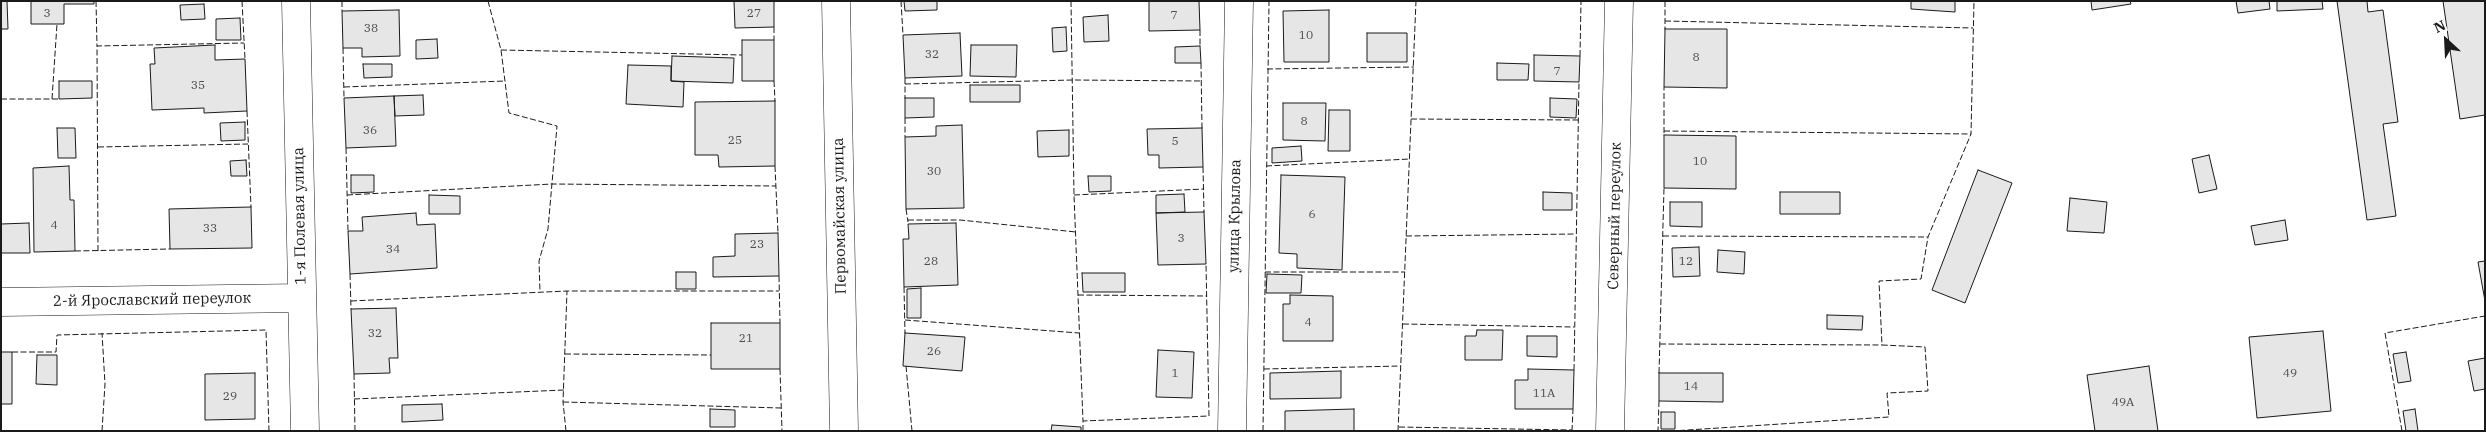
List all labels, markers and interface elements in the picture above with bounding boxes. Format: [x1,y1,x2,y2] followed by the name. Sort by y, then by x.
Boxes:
[43,7,51,21] house number: 3
[747,7,761,21] house number: 27
[1170,9,1178,23] house number: 7
[2421,15,2471,65] north arrow
[2431,16,2448,37] text: N
[364,22,378,36] house number: 38
[1299,29,1313,43] house number: 10
[925,48,939,62] house number: 32
[1692,51,1700,65] house number: 8
[1553,65,1561,79] house number: 7
[191,79,205,93] house number: 35
[1300,115,1308,129] house number: 8
[363,124,377,138] house number: 36
[728,134,742,148] house number: 25
[1171,135,1179,149] house number: 5
[830,138,850,294] street label: Первомайская улица
[1605,142,1625,290] street label: Северный переулок
[290,147,310,285] street label: 1-я Полевая улица
[1693,155,1707,169] house number: 10
[1225,159,1245,273] street label: улица Крылова
[927,165,941,179] house number: 30
[1308,208,1316,222] house number: 6
[50,219,58,233] house number: 4
[203,222,217,236] house number: 33
[1177,232,1185,246] house number: 3
[750,238,764,252] house number: 23
[386,243,400,257] house number: 34
[924,255,938,269] house number: 28
[1679,255,1693,269] house number: 12
[53,289,251,311] street label: 2-й Ярославский переулок
[1304,316,1312,330] house number: 4
[368,327,382,341] house number: 32
[739,332,753,346] house number: 21
[927,345,941,359] house number: 26
[1171,367,1179,381] house number: 1
[2283,367,2297,381] house number: 49
[1684,380,1698,394] house number: 14
[1533,387,1555,401] house number: 11А
[223,390,237,404] house number: 29
[2112,396,2134,410] house number: 49А

